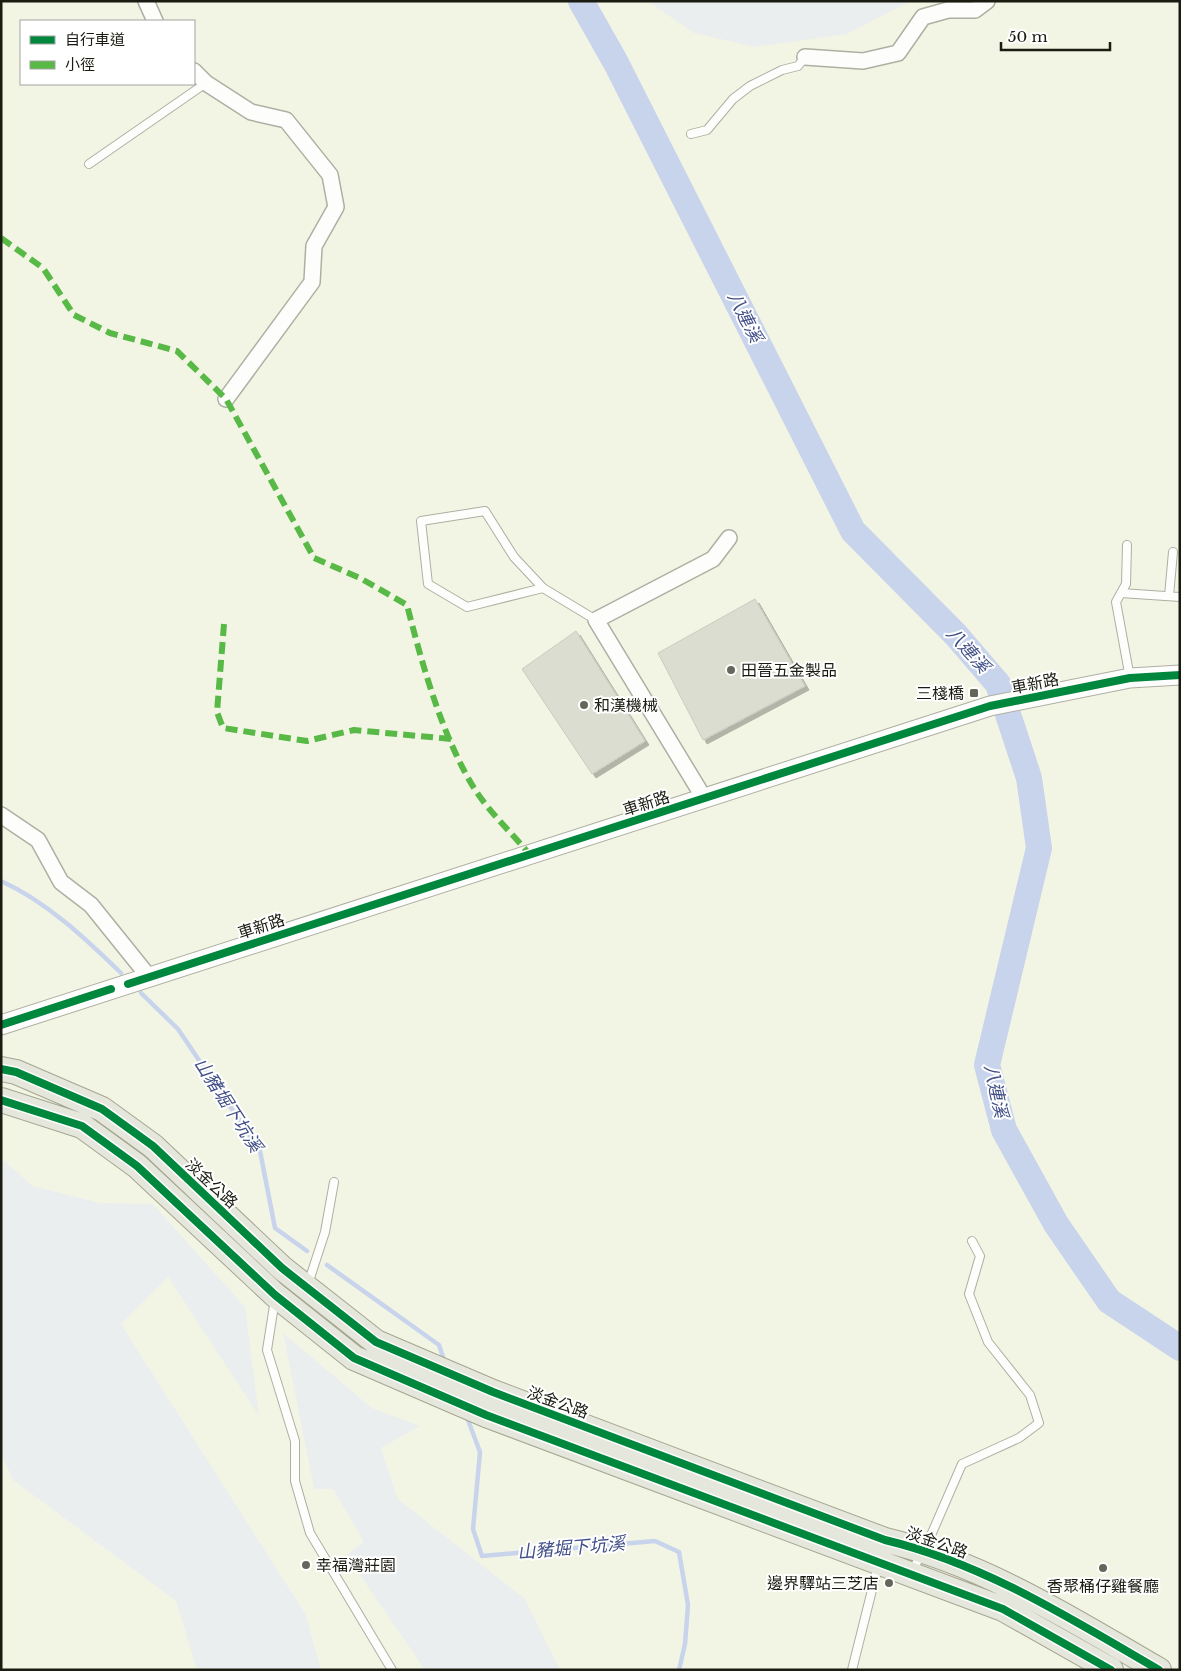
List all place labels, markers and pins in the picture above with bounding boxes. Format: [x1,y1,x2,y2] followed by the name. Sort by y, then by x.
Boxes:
[741,660,837,680] place label: 田晉五金製品
[725,664,737,676] marker: 田晉五金製品
[916,683,964,703] place label: 三棧橋
[968,687,980,699] marker: 三棧橋
[594,695,658,715] place label: 和漢機械
[578,699,590,711] marker: 和漢機械
[316,1555,396,1575] place label: 幸福灣莊園
[300,1559,312,1571] marker: 幸福灣莊園
[1097,1562,1109,1574] marker: 香聚桶仔雞餐廳
[767,1573,879,1593] place label: 邊界驛站三芝店
[1047,1576,1159,1596] place label: 香聚桶仔雞餐廳
[883,1577,895,1589] marker: 邊界驛站三芝店

